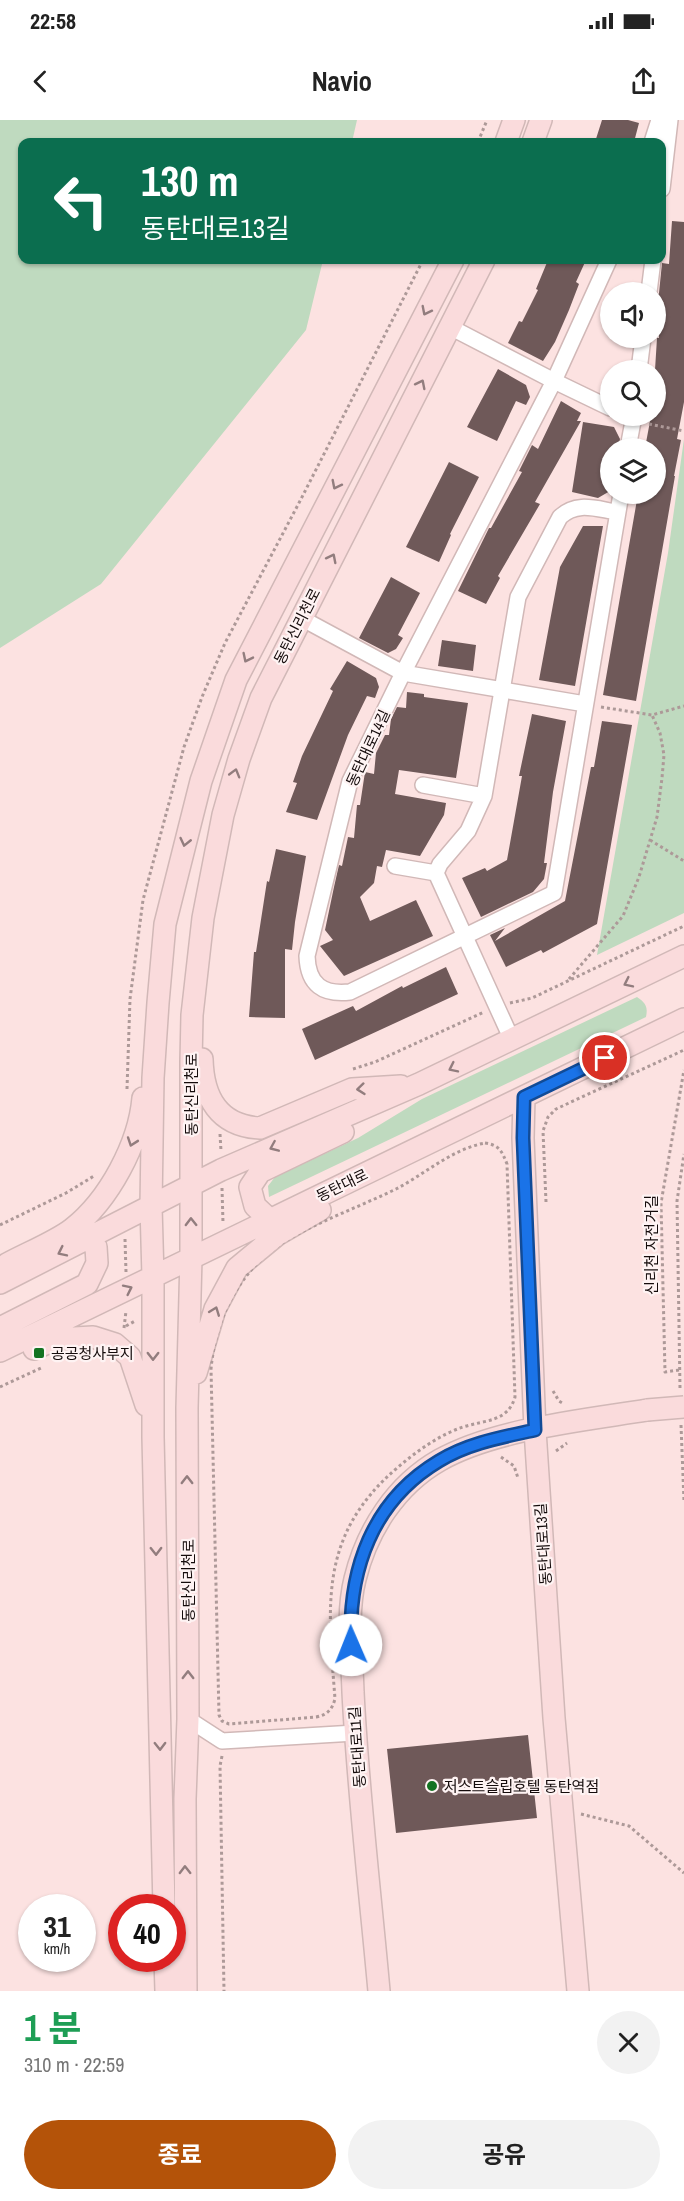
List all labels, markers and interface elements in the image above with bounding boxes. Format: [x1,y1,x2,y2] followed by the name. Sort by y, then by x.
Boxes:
[30,6,76,36] text: 22:58
[312,63,372,99] text: Navio
[24,65,57,98] icon: back
[627,65,660,98] icon: share
[141,153,239,209] text: 130 m
[42,162,120,240] icon: left
[141,210,290,246] text: 동탄대로13길
[600,282,666,504] map controls
[600,282,666,348] button: sound
[422,305,433,316] one-way arrow
[600,360,666,426] button: search
[414,380,425,390] one-way arrow
[600,438,666,504] button: layers
[332,478,344,489] one-way arrow
[325,553,336,564] one-way arrow
[269,584,325,668] street label: 동탄신리천로
[243,652,255,663] one-way arrow
[341,706,395,790] street label: 동탄대로14길
[227,768,240,778] one-way arrow
[179,837,192,847] one-way arrow
[624,976,634,987] one-way arrow
[579,1032,630,1083] pin
[588,1041,621,1074] icon: arrive
[181,1053,202,1135] street label: 동탄신리천로
[448,1061,459,1073] one-way arrow
[357,1082,366,1095] one-way arrow
[126,1136,139,1147] one-way arrow
[270,1140,281,1152] one-way arrow
[313,1163,371,1207] street label: 동탄대로
[641,1195,662,1295] street label: 신리천 자전거길
[185,1217,197,1226] one-way arrow
[58,1245,68,1256] one-way arrow
[122,1284,133,1296] one-way arrow
[207,1307,220,1317] one-way arrow
[51,1343,134,1364] place label: 공공청사부지
[32,1346,46,1360] marker: 공공청사부지
[147,1352,159,1361] one-way arrow
[181,1475,193,1484] one-way arrow
[530,1502,556,1586] street label: 동탄대로13길
[178,1539,199,1621] street label: 동탄신리천로
[150,1547,162,1556] one-way arrow
[319,1613,383,1677] position arrow
[182,1670,194,1679] one-way arrow
[344,1705,370,1789] street label: 동탄대로11길
[154,1742,167,1751] one-way arrow
[444,1776,599,1797] place label: 저스트슬립호텔 동탄역점
[425,1779,439,1793] marker: 저스트슬립호텔 동탄역점
[179,1865,191,1874] one-way arrow
[108,1894,186,1972] speed limit sign: 40
[43,1906,71,1946] text: 31
[44,1938,70,1959] text: km/h
[24,2004,82,2052] text: 1 분
[597,2011,660,2074] button: close
[24,2051,124,2078] text: 310 m · 22:59
[24,2120,336,2189] button: 종료
[348,2120,660,2189] button: 공유

